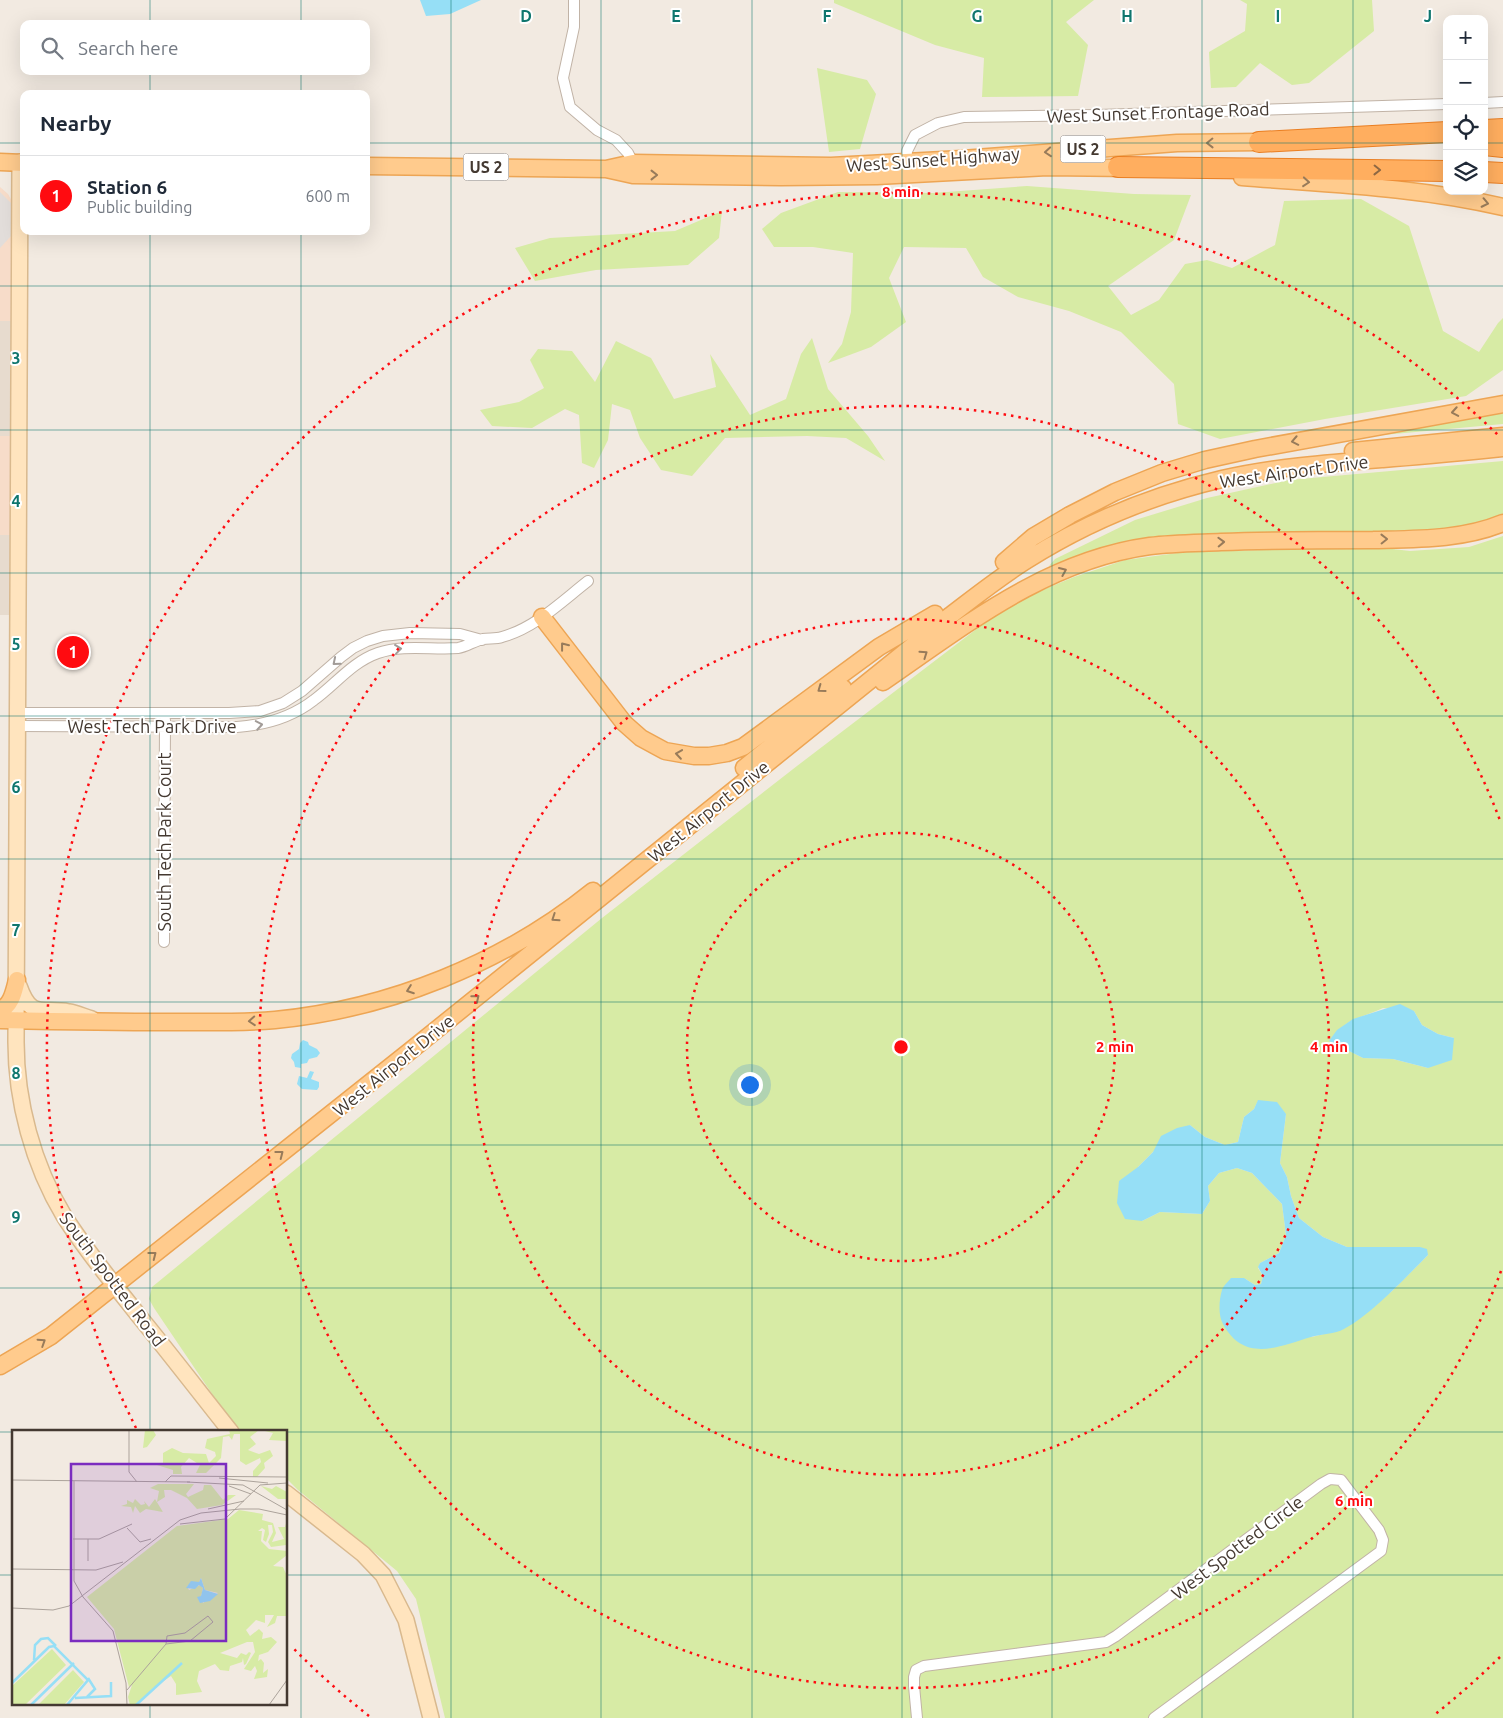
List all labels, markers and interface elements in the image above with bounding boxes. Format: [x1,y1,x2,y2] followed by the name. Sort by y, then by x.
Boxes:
[520,7,532,25] text: D
[671,7,681,25] text: E
[823,7,832,25] text: F
[971,7,983,25] text: G
[1121,7,1133,25] text: H
[1276,7,1280,25] text: I
[1424,7,1432,25] text: J
[1443,15,1488,195] map controls
[1443,15,1488,60] button: +
[20,20,370,75] search box
[38,34,66,62] icon: search
[78,37,178,59] text: Search here
[1443,60,1488,105] button: −
[1046,98,1270,126] street label: West Sunset Frontage Road
[1443,105,1488,150] button: locate
[40,111,111,135] text: Nearby
[1060,136,1106,162] road number: US 2
[1206,137,1214,148] one-way arrow
[846,143,1021,175] street label: West Sunset Highway
[1044,146,1052,157] one-way arrow
[1443,150,1488,195] button: layers
[464,154,508,180] road number: US 2
[1374,165,1381,175] one-way arrow
[651,170,659,180] one-way arrow
[87,176,167,198] text: Station 6
[1303,177,1311,188] one-way arrow
[882,183,920,200] text: 8 min
[51,187,61,205] text: 1
[305,187,350,205] text: 600 m
[1481,197,1490,207] one-way arrow
[87,198,192,216] text: Public building
[11,349,21,367] text: 3
[1451,407,1459,417] one-way arrow
[1291,436,1300,446] one-way arrow
[1218,451,1370,491] street label: West Airport Drive
[11,492,21,510] text: 4
[1380,534,1388,545] one-way arrow
[1218,537,1225,547] one-way arrow
[1058,566,1066,576] one-way arrow
[57,633,89,671] pin: 1
[11,635,21,653] text: 5
[561,642,570,651] one-way arrow
[394,644,403,654] one-way arrow
[918,651,927,660] one-way arrow
[333,656,342,664] one-way arrow
[818,683,827,692] one-way arrow
[67,716,237,736] street label: West Tech Park Drive
[254,720,263,730] one-way arrow
[675,749,684,759] one-way arrow
[154,752,174,932] street label: South Tech Park Court
[643,756,773,866] street label: West Airport Drive
[11,778,21,796] text: 6
[552,912,561,921] one-way arrow
[11,921,21,939] text: 7
[407,984,415,994] one-way arrow
[470,995,479,1004] one-way arrow
[328,1010,458,1120] street label: West Airport Drive
[247,1016,255,1027] one-way arrow
[892,1038,910,1056] centre of rings
[1096,1038,1134,1055] text: 2 min
[1310,1038,1348,1055] text: 4 min
[11,1064,21,1082] text: 8
[737,1072,763,1098] your location
[275,1151,284,1160] one-way arrow
[11,1208,21,1226] text: 9
[56,1208,170,1350] street label: South Spotted Road
[147,1252,156,1260] one-way arrow
[36,1339,46,1348] one-way arrow
[12,1430,288,1706] inset map
[1167,1491,1307,1603] street label: West Spotted Circle
[1335,1492,1373,1509] text: 6 min

